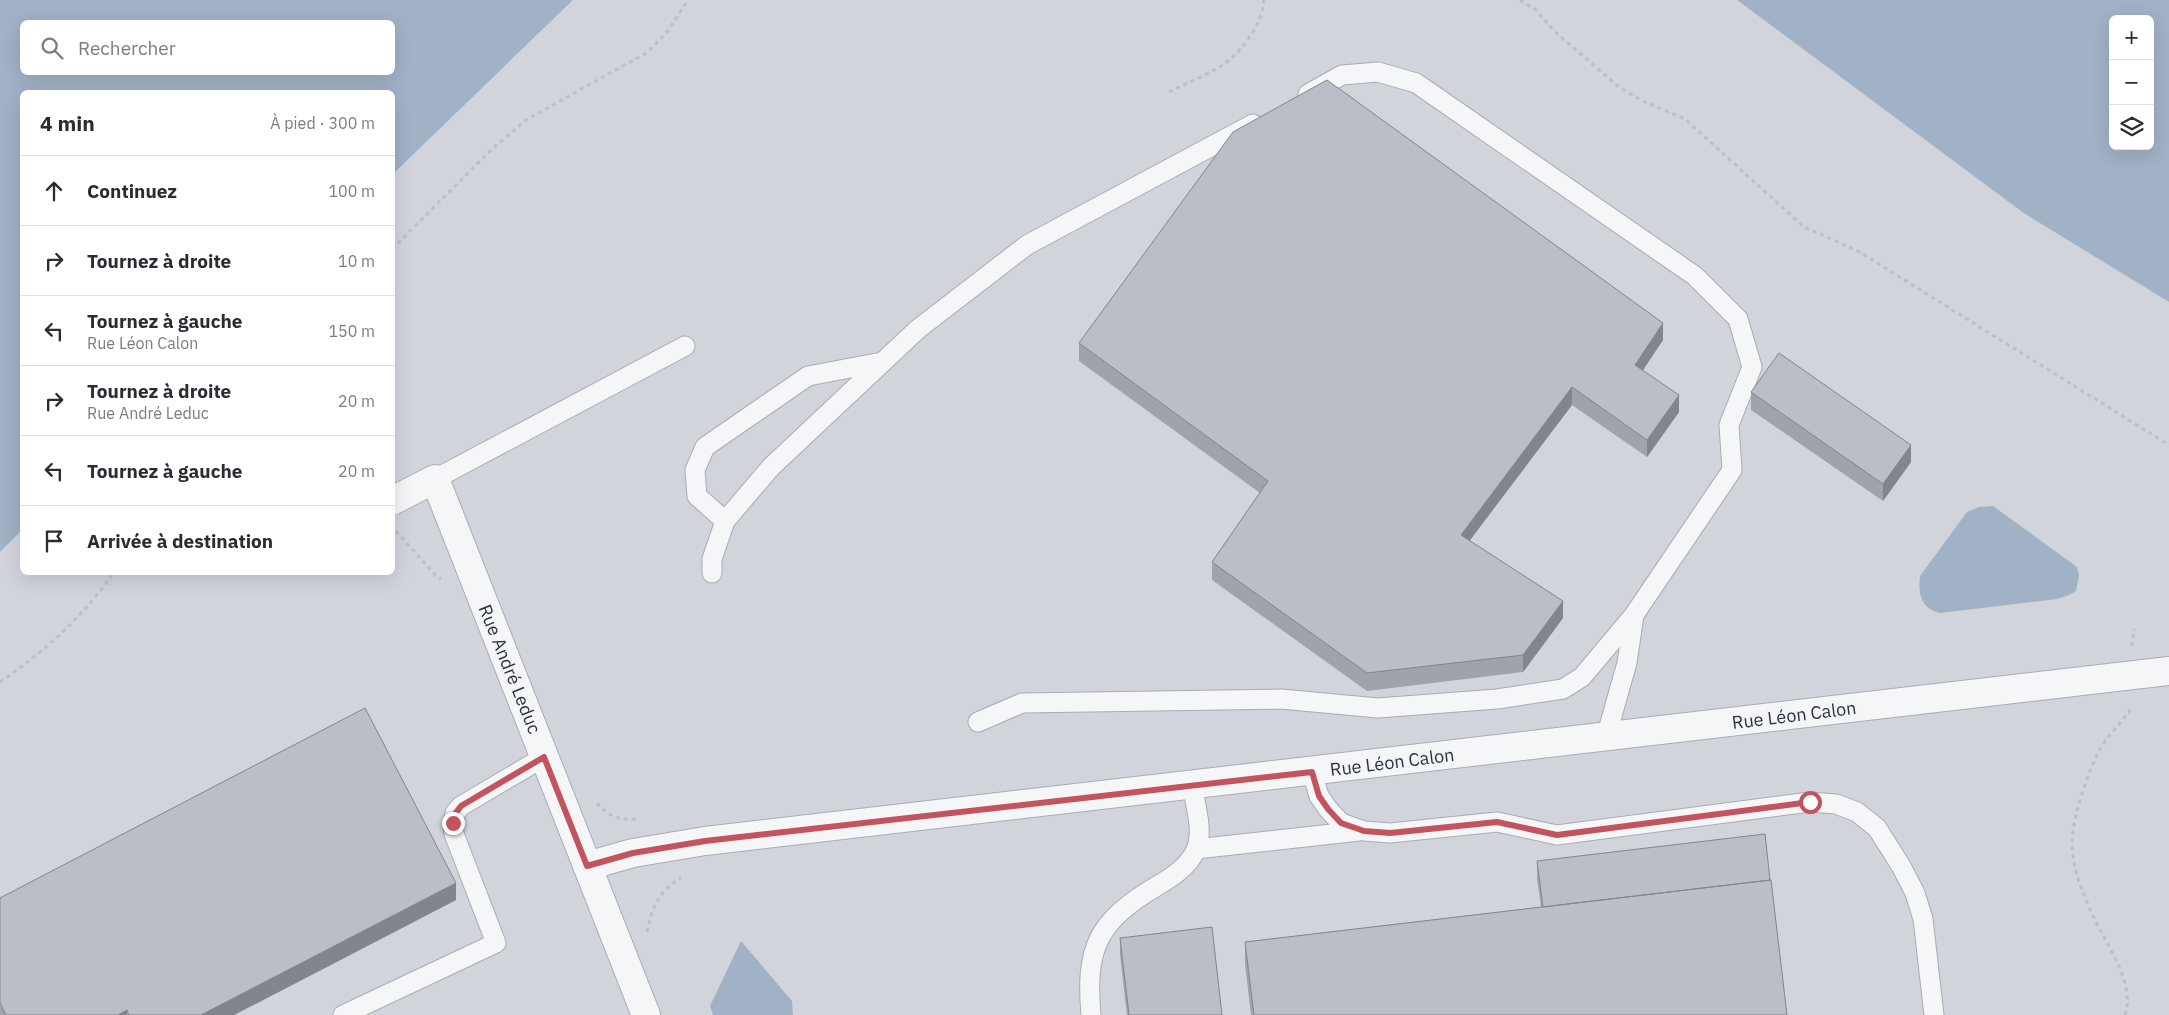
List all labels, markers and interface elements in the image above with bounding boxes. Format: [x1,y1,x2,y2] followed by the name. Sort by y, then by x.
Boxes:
[2109,15,2154,150] map controls
[2109,15,2154,60] button: +
[20,20,395,75] search box
[38,34,66,62] icon: search
[78,36,176,60] text: Rechercher
[2109,60,2154,105] button: −
[2109,105,2154,150] button: layers
[40,109,95,137] text: 4 min
[270,113,375,133] text: À pied · 300 m
[40,177,68,205] icon: ahead
[87,179,177,203] text: Continuez
[328,181,375,201] text: 100 m
[40,247,68,275] icon: right
[87,249,231,273] text: Tournez à droite
[338,251,375,271] text: 10 m
[87,309,243,333] text: Tournez à gauche
[40,317,68,345] icon: left
[328,321,375,341] text: 150 m
[87,333,198,353] text: Rue Léon Calon
[87,379,231,403] text: Tournez à droite
[40,387,68,415] icon: right
[338,391,375,411] text: 20 m
[87,403,209,423] text: Rue André Leduc
[40,457,68,485] icon: left
[87,459,243,483] text: Tournez à gauche
[338,461,375,481] text: 20 m
[40,527,68,555] icon: arrive
[87,529,273,553] text: Arrivée à destination
[474,601,546,737] street label: Rue André Leduc
[1730,696,1858,734] street label: Rue Léon Calon
[1328,743,1456,781] street label: Rue Léon Calon
[1799,791,1822,814] route start
[442,812,465,835] route end

